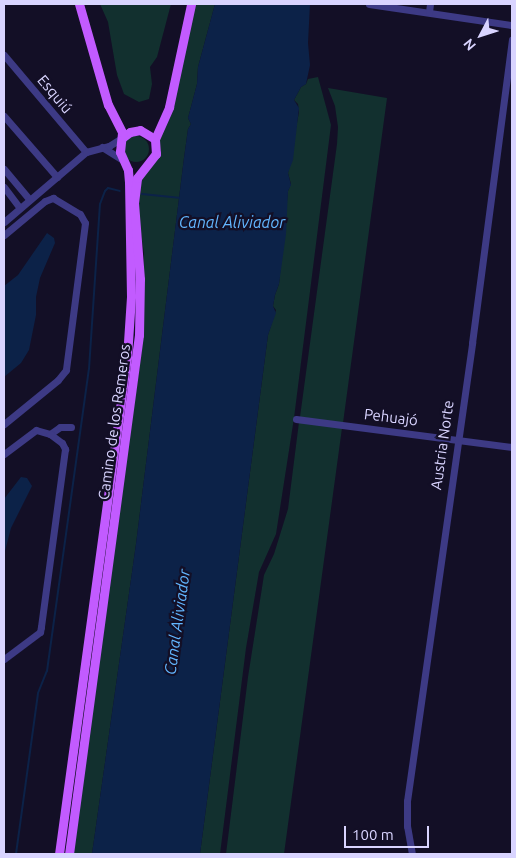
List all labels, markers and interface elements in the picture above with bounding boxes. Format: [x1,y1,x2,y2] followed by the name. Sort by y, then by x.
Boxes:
[456,10,506,60] north arrow
[460,36,479,54] text: N
[34,71,76,117] street label: Esquiú
[179,212,285,232] water label: Canal Aliviador
[94,343,134,501] street label: Camino de los Remeros
[427,399,457,491] street label: Austria Norte
[363,405,419,429] street label: Pehuajó
[160,568,194,676] water label: Canal Aliviador
[346,816,431,848] scale bar
[352,826,394,843] text: 100 m

